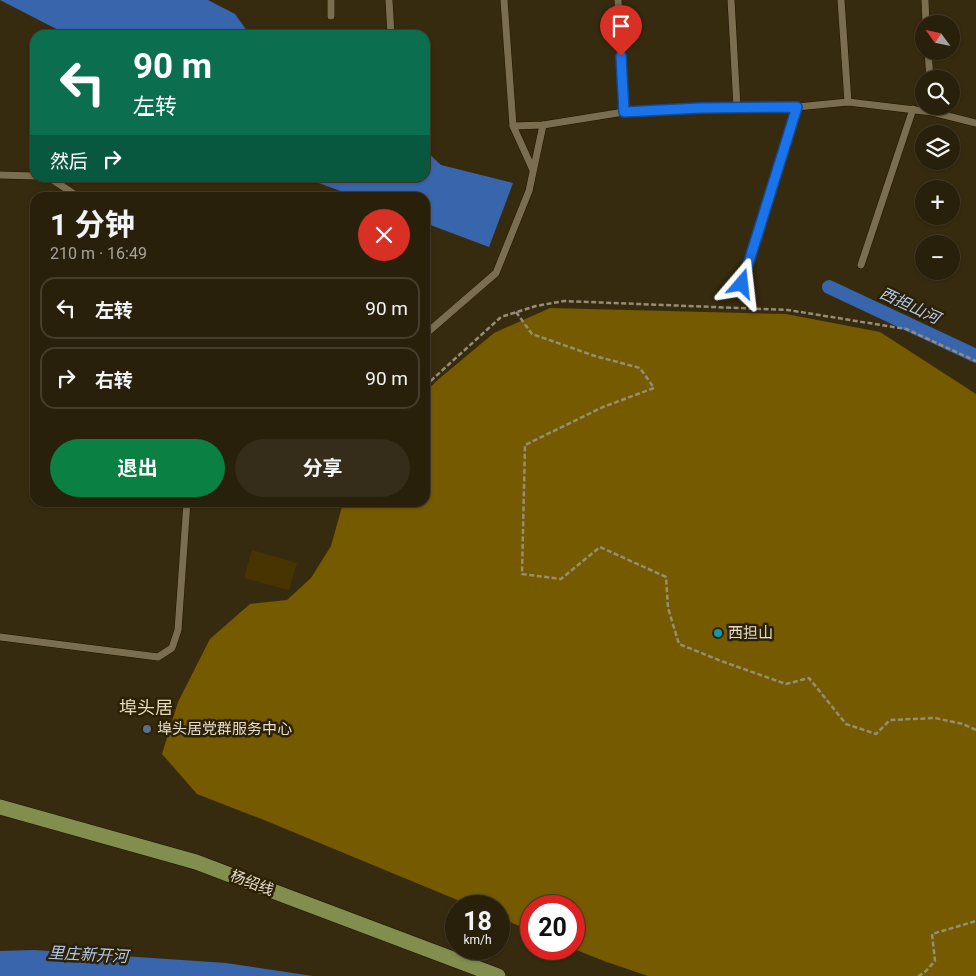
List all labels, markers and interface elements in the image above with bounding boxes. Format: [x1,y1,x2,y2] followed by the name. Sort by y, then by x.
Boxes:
[600,5,642,56] pin
[607,12,635,40] icon: arrive
[915,15,960,60] north arrow
[915,15,960,280] map controls
[133,46,212,87] text: 90 m
[50,50,115,115] icon: left
[915,70,960,115] button: search
[133,94,177,119] text: 左转
[915,125,960,170] button: layers
[98,145,126,173] icon: right
[50,150,88,173] text: 然后
[915,180,960,225] button: +
[50,207,135,242] text: 1 分钟
[358,209,410,261] button: close
[915,235,960,280] button: −
[50,244,147,263] text: 210 m · 16:49
[715,257,767,309] position arrow
[877,283,946,329] water label: 西担山河
[52,294,80,322] icon: left
[365,297,408,320] text: 90 m
[95,299,133,322] text: 左转
[52,364,80,392] icon: right
[365,367,408,390] text: 90 m
[95,369,133,392] text: 右转
[50,439,225,497] button: 退出
[235,439,410,497] button: 分享
[728,624,773,642] place label: 西担山
[712,627,724,639] marker: 西担山
[119,697,173,718] district label: 埠头居
[157,720,292,738] place label: 埠头居党群服务中心
[141,723,153,735] marker: 埠头居党群服务中心
[228,867,276,899] street label: 杨绍线
[520,895,585,960] speed limit sign: 20
[463,907,492,936] text: 18
[463,933,492,947] text: km/h
[48,943,131,966] water label: 里庄新开河

